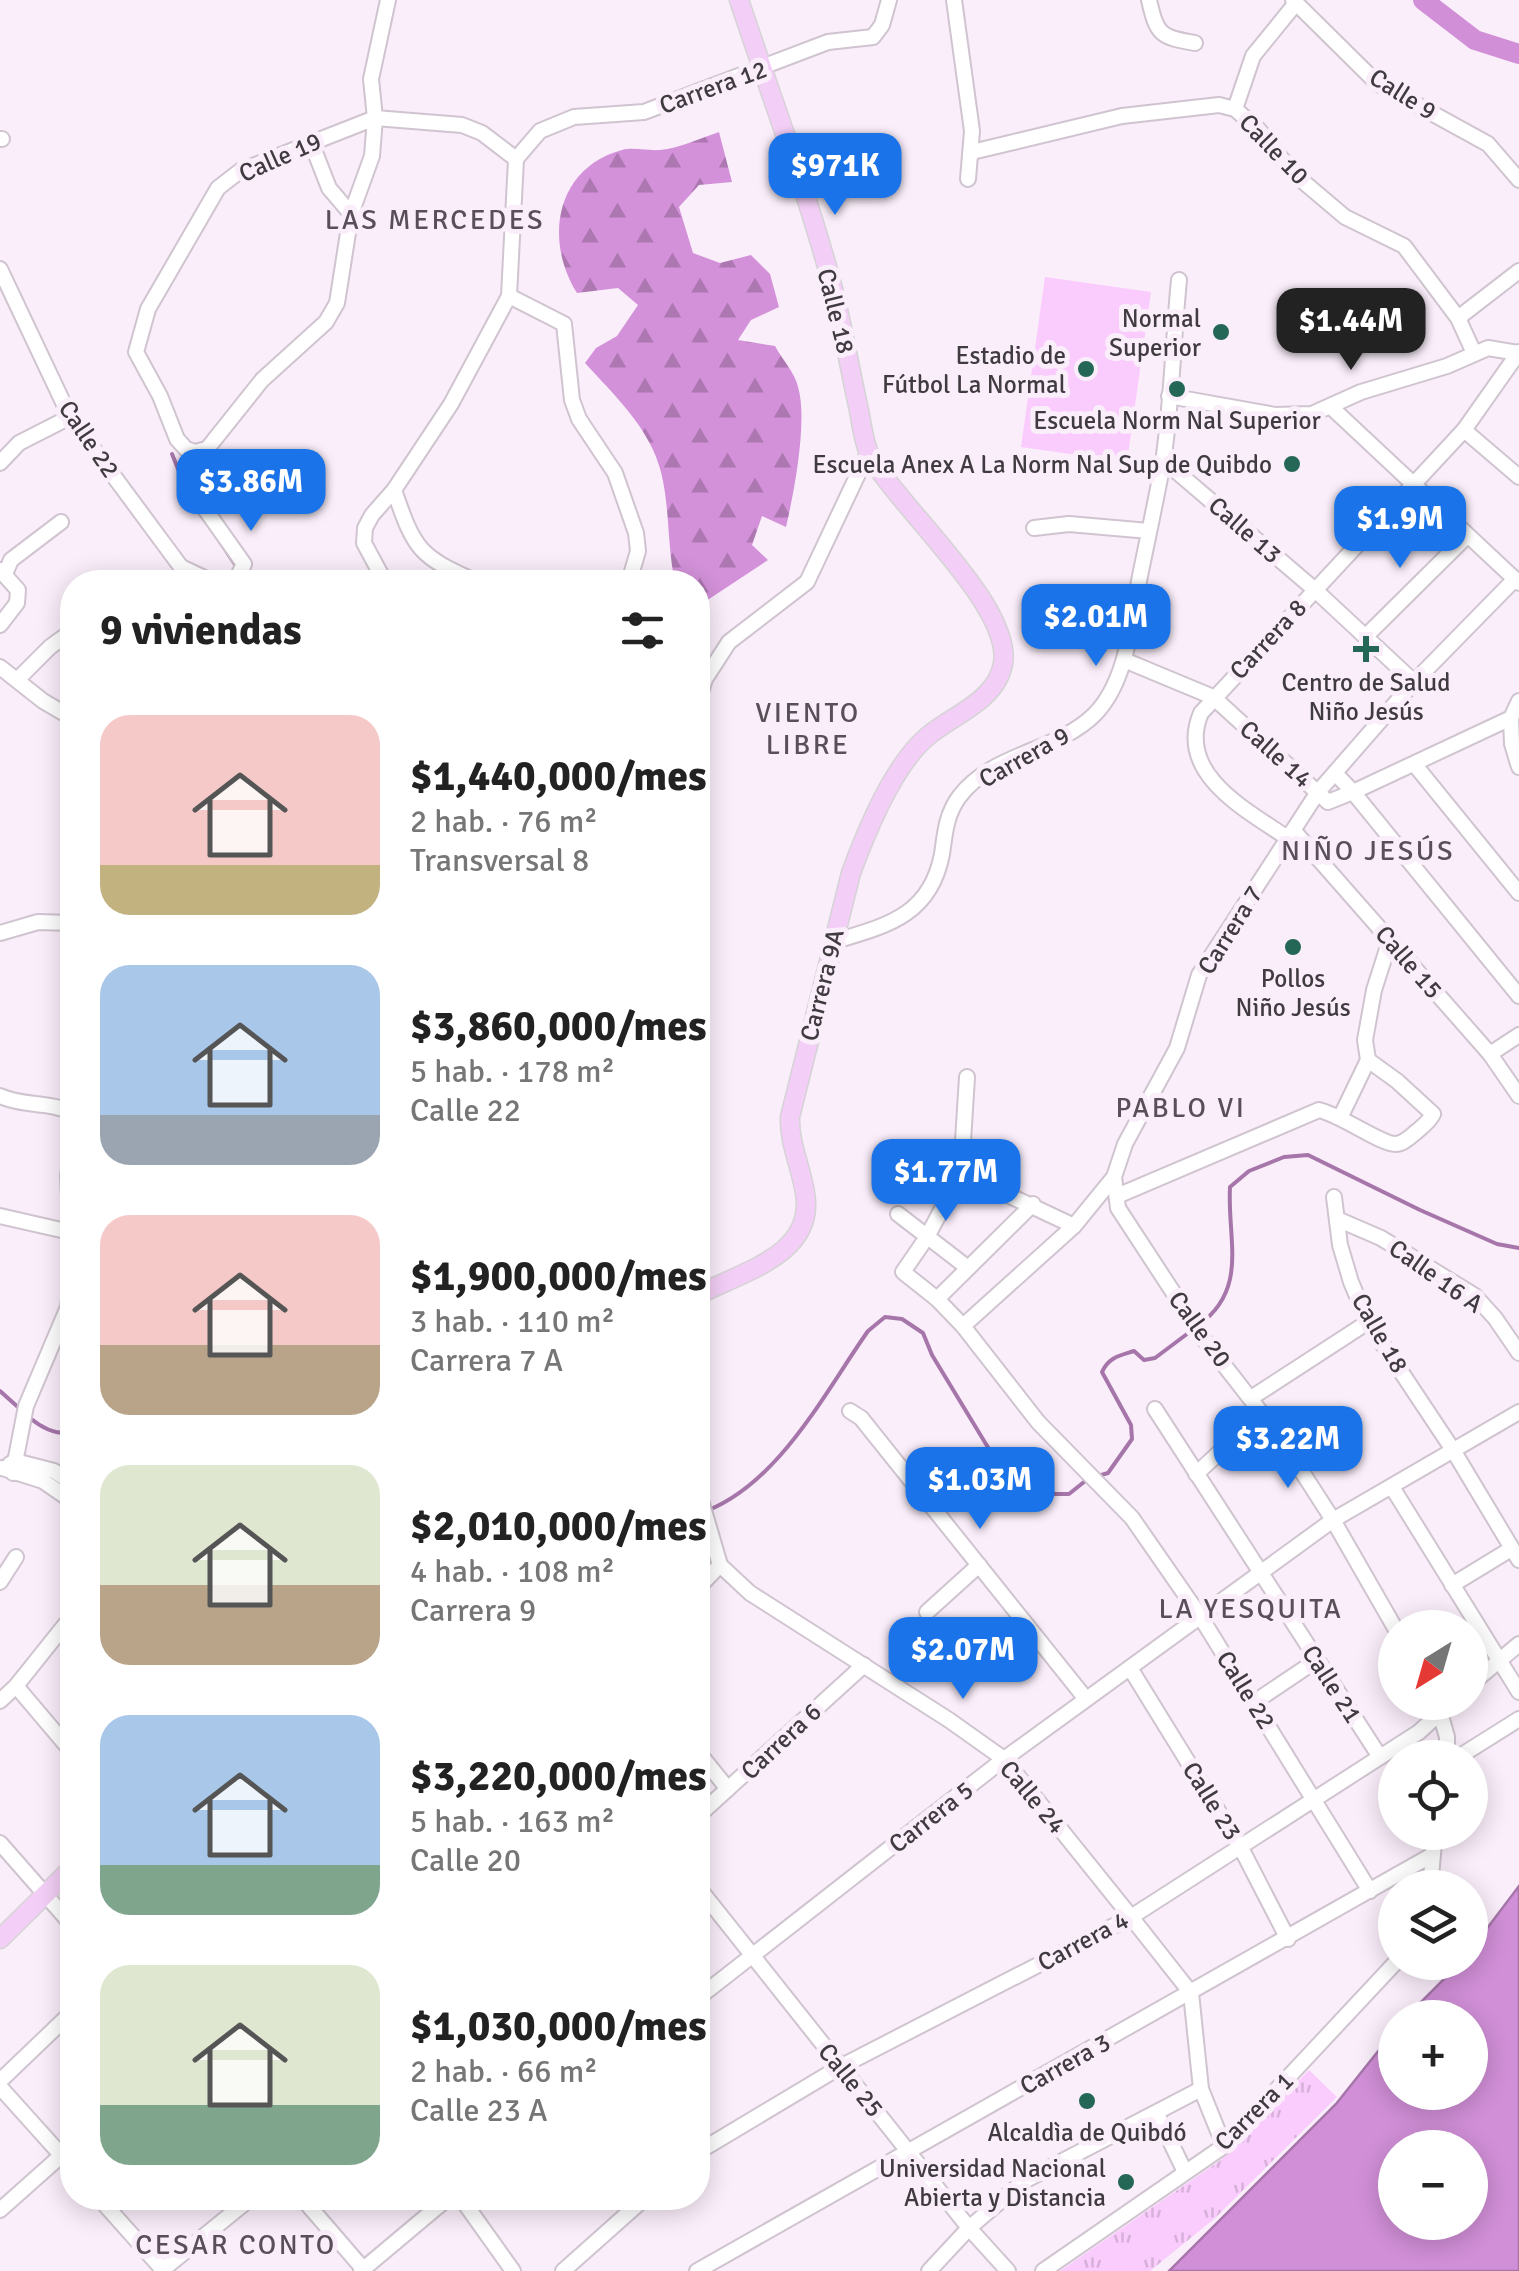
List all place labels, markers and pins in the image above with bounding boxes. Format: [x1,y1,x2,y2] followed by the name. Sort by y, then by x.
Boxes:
[765,133,905,218] pin: $971K
[1270,288,1432,373] pin: $1.44M
[1109,303,1202,363] place label: Normal Superior
[1210,321,1232,343] marker: Normal Superior
[882,340,1066,400] place label: Estadio de Fútbol La Normal
[1075,358,1097,380] marker: Estadio de Fútbol La Normal
[1166,378,1188,400] marker: Escuela Norm Nal Superior
[1033,405,1322,436] place label: Escuela Norm Nal Superior
[170,449,332,534] pin: $3.86M
[812,449,1272,480] place label: Escuela Anex A La Norm Nal Sup de Quibdo
[1281,453,1303,475] marker: Escuela Anex A La Norm Nal Sup de Quibdo
[1330,486,1470,571] pin: $1.9M
[1015,584,1177,669] pin: $2.01M
[1353,636,1379,662] marker: Centro de Salud Niño Jesús
[1282,667,1450,727] place label: Centro de Salud Niño Jesús
[1282,936,1304,958] marker: Pollos Niño Jesús
[1235,963,1351,1023] place label: Pollos Niño Jesús
[865,1139,1027,1224] pin: $1.77M
[1207,1406,1369,1491] pin: $3.22M
[899,1447,1061,1532] pin: $1.03M
[882,1617,1044,1702] pin: $2.07M
[1076,2090,1098,2112] marker: Alcaldìa de Quibdó
[987,2117,1187,2148] place label: Alcaldìa de Quibdó
[879,2153,1106,2213] place label: Universidad Nacional Abierta y Distancia
[1115,2171,1137,2193] marker: Universidad Nacional Abierta y Distancia

